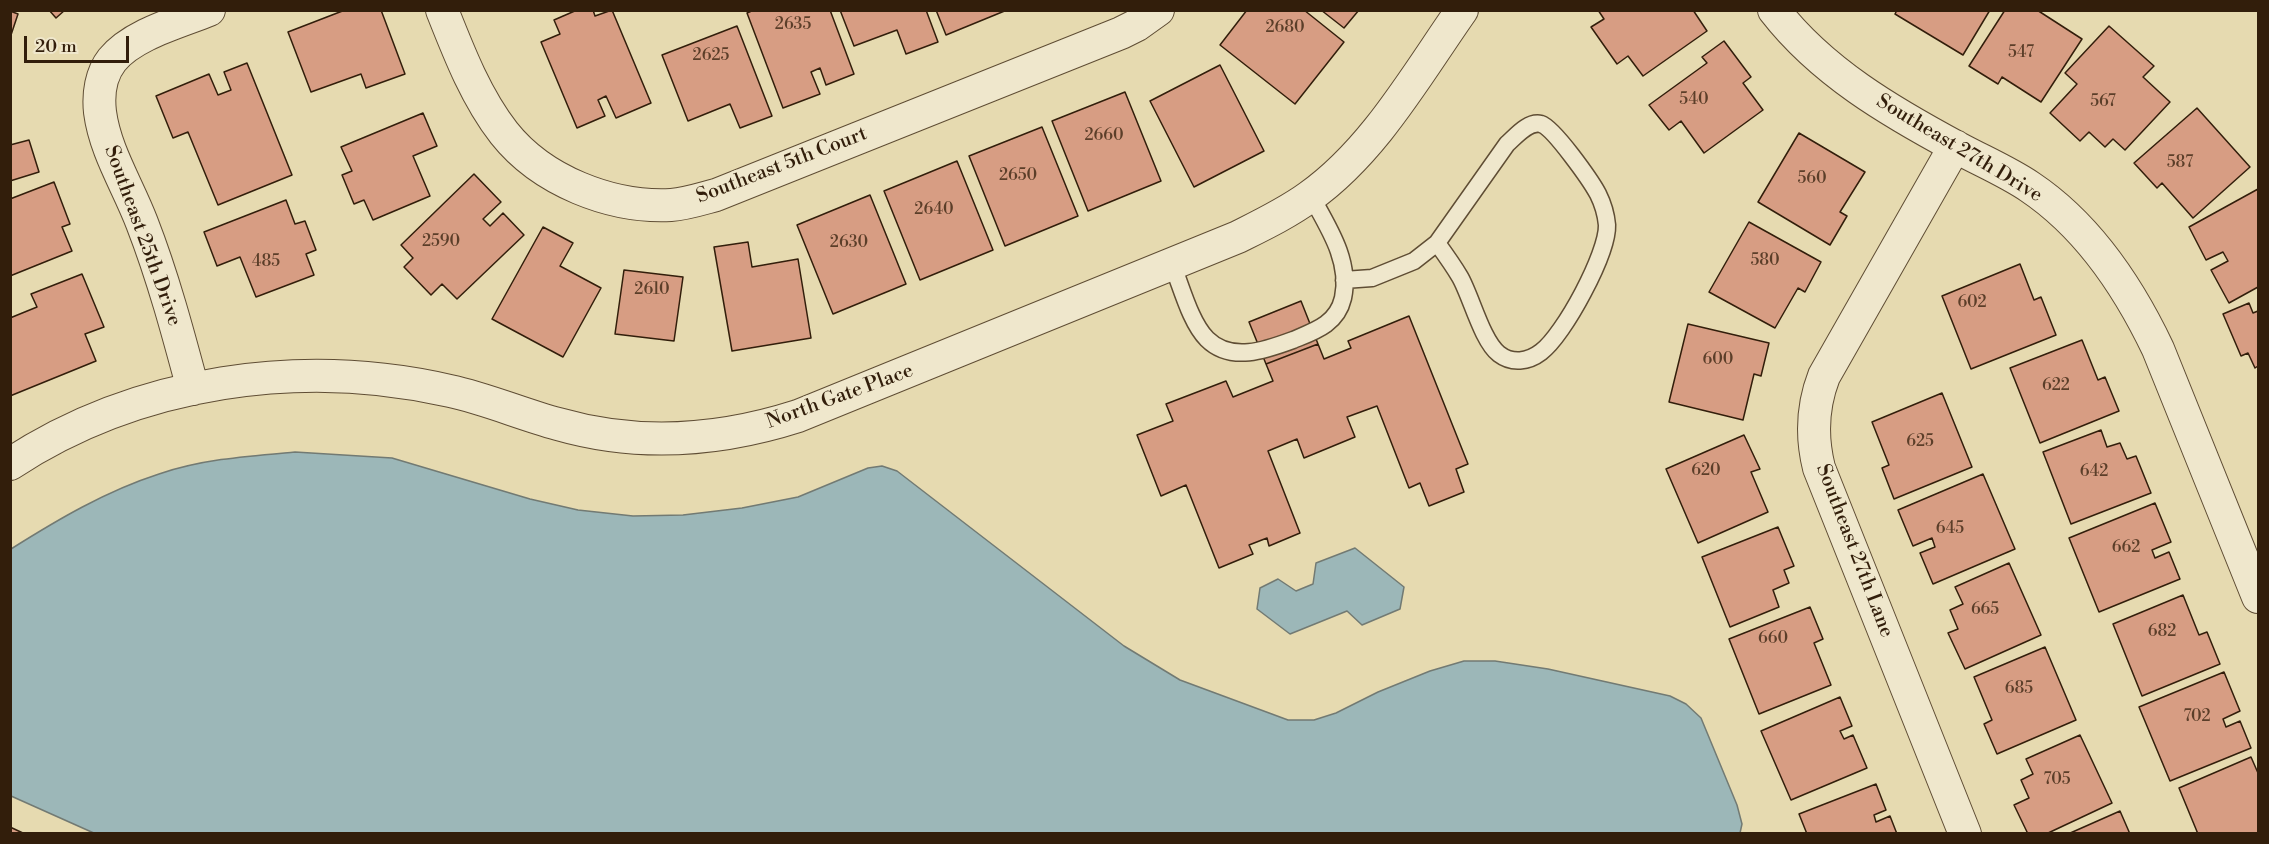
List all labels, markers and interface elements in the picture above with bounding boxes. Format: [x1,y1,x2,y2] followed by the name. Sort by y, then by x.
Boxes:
[775,15,811,35] house number: 2635
[1265,18,1305,38] house number: 2680
[27,24,132,62] scale bar
[35,35,77,58] text: 20 m
[2008,43,2034,63] house number: 547
[693,46,729,66] house number: 2625
[1679,90,1709,110] house number: 540
[1872,90,2046,208] street label: Southeast 27th Drive
[2090,92,2116,112] house number: 567
[693,122,871,210] street label: Southeast 5th Court
[1084,126,1124,146] house number: 2660
[98,142,186,330] street label: Southeast 25th Drive
[2167,153,2193,173] house number: 587
[999,166,1037,186] house number: 2650
[1797,169,1827,189] house number: 560
[914,200,954,220] house number: 2640
[422,232,460,252] house number: 2590
[830,233,868,253] house number: 2630
[1750,251,1780,271] house number: 580
[252,252,280,272] house number: 485
[634,280,670,300] house number: 2610
[1957,293,1987,313] house number: 602
[1703,350,1733,370] house number: 600
[763,359,917,435] street label: North Gate Place
[2042,376,2070,396] house number: 622
[1906,432,1934,452] house number: 625
[1691,461,1721,481] house number: 620
[1810,461,1898,641] street label: Southeast 27th Lane
[2080,462,2108,482] house number: 642
[1936,519,1964,539] house number: 645
[2112,538,2140,558] house number: 662
[1971,600,1999,620] house number: 665
[2148,622,2176,642] house number: 682
[1758,629,1788,649] house number: 660
[2005,679,2033,699] house number: 685
[2183,707,2211,727] house number: 702
[2043,770,2071,790] house number: 705

